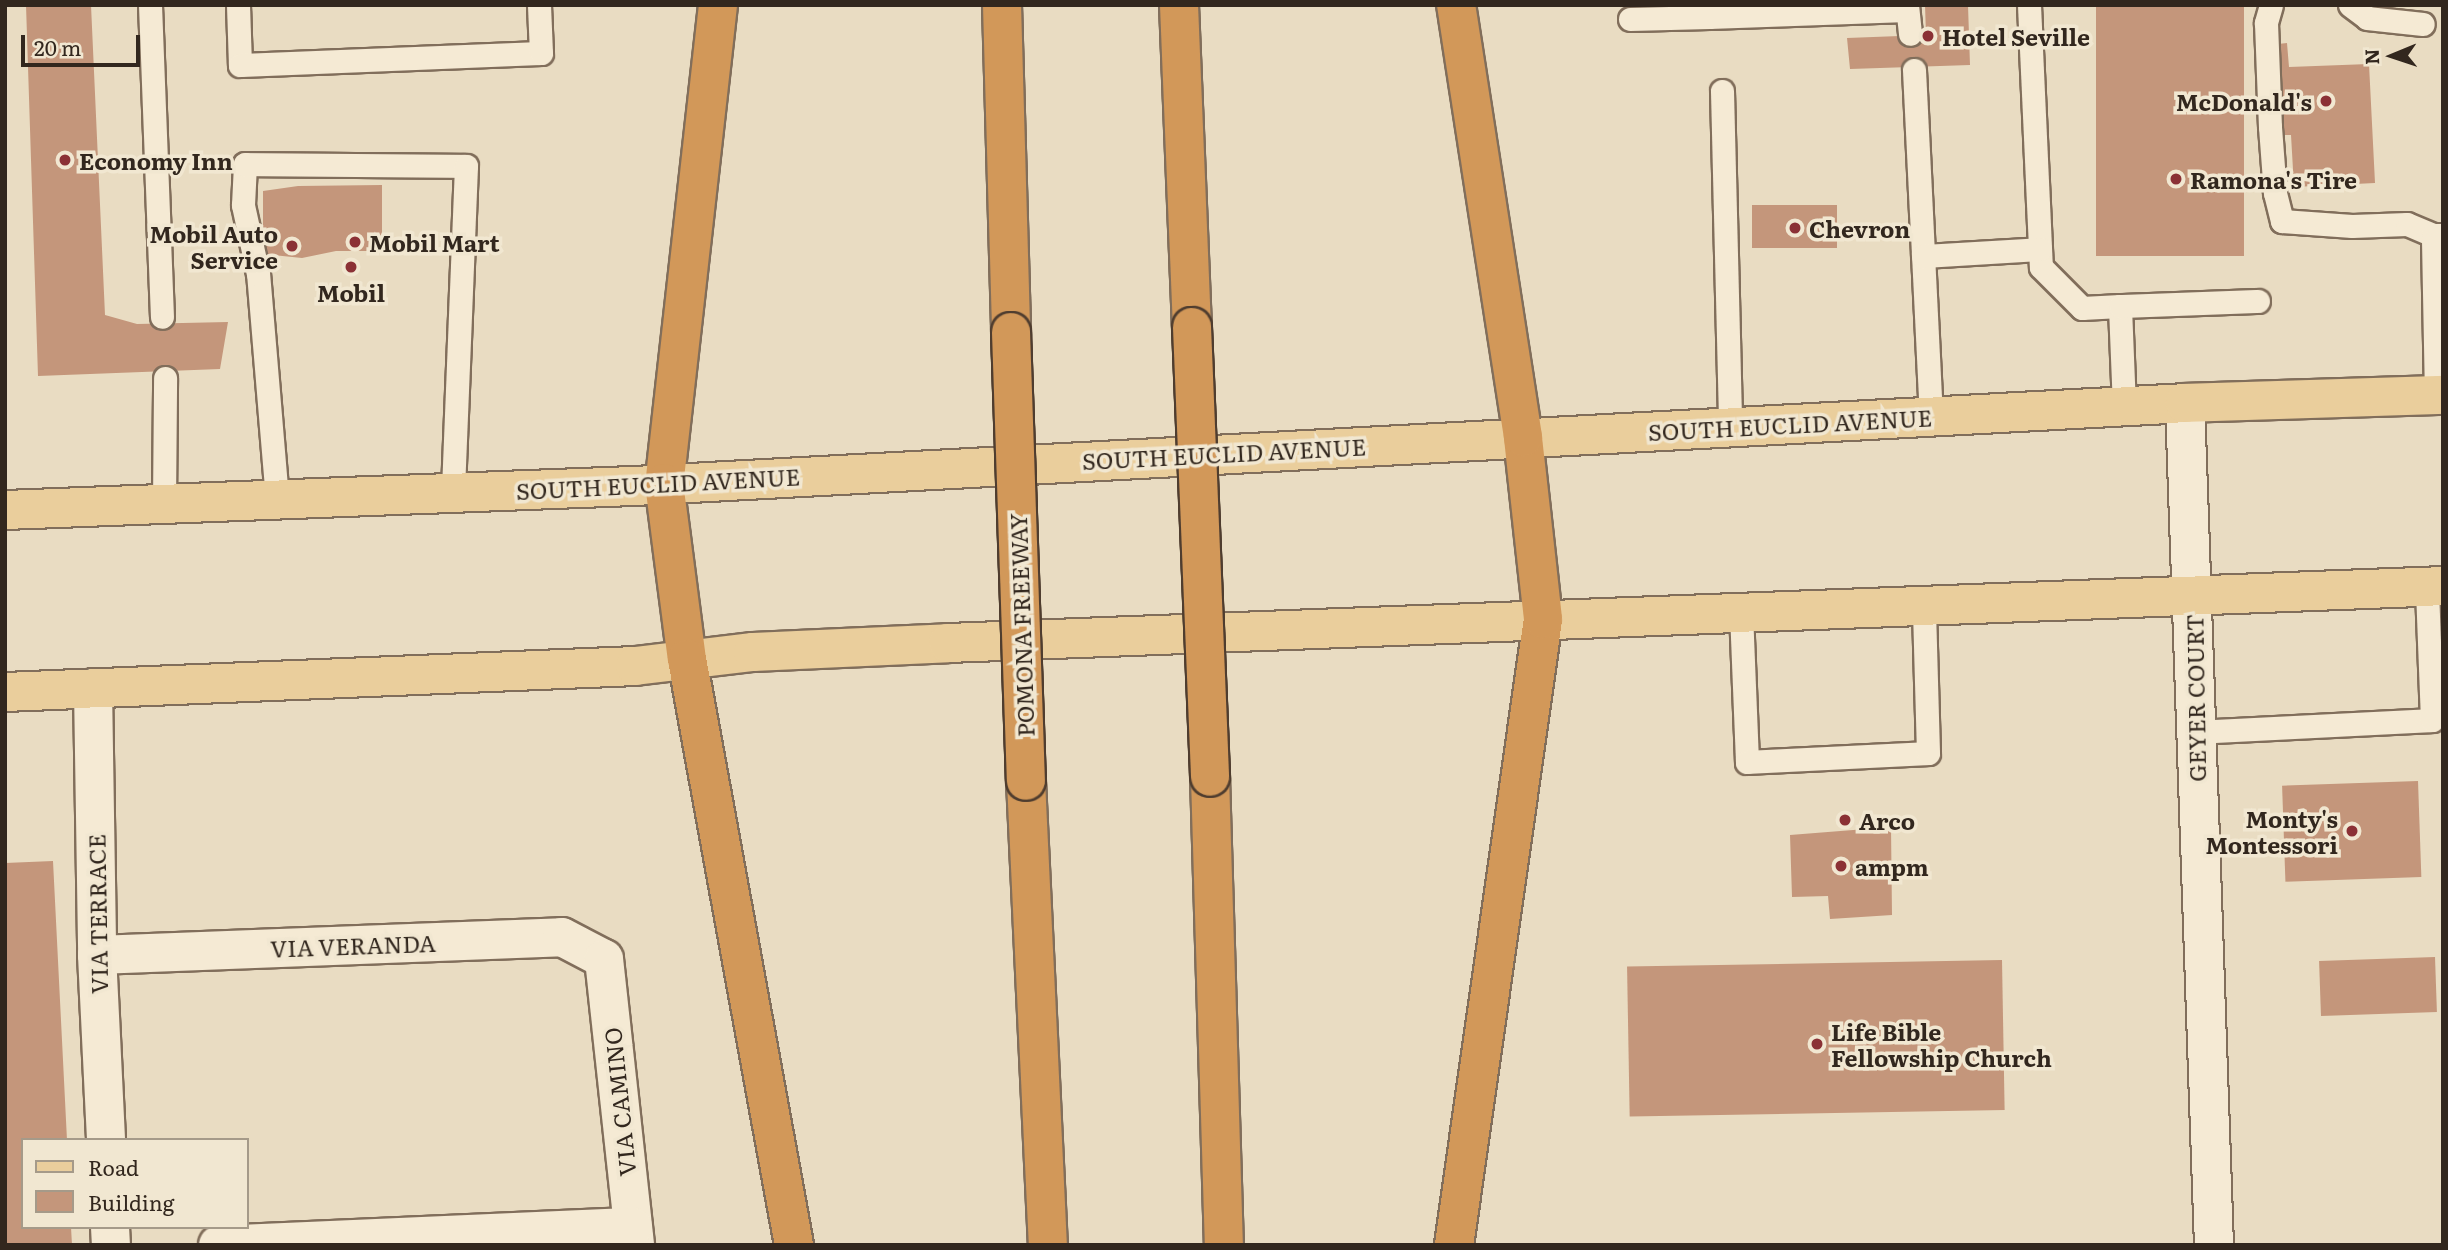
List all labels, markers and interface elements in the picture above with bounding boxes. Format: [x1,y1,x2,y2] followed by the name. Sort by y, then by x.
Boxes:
[24,21,144,65] scale bar
[2357,21,2427,91] north arrow
[1942,22,2090,50] place label: Hotel Seville
[1920,28,1936,44] marker: Hotel Seville
[34,31,81,62] text: 20 m
[2357,48,2385,65] text: N
[2176,87,2312,115] place label: McDonald's
[2318,93,2334,109] marker: McDonald's
[79,146,233,174] place label: Economy Inn
[57,152,73,168] marker: Economy Inn
[2190,165,2357,193] place label: Ramona's Tire
[2168,171,2184,187] marker: Ramona's Tire
[1809,214,1910,242] place label: Chevron
[149,219,278,273] place label: Mobil Auto Service
[1787,220,1803,236] marker: Chevron
[369,228,500,256] place label: Mobil Mart
[347,234,363,250] marker: Mobil Mart
[284,238,300,254] marker: Mobil Auto Service
[343,259,359,275] marker: Mobil
[317,278,385,306] place label: Mobil
[1647,403,1933,445] street label: SOUTH EUCLID AVENUE
[1081,432,1367,474] street label: SOUTH EUCLID AVENUE
[515,462,801,504] street label: SOUTH EUCLID AVENUE
[1003,513,1039,737] street label: POMONA FREEWAY
[2180,614,2210,782] street label: GEYER COURT
[2205,804,2338,858] place label: Monty's Montessori
[1859,806,1915,834] place label: Arco
[1837,812,1853,828] marker: Arco
[2344,823,2360,839] marker: Monty's Montessori
[82,834,112,994] street label: VIA TERRACE
[1855,852,1929,880] place label: ampm
[1833,858,1849,874] marker: ampm
[270,928,436,962] street label: VIA VERANDA
[1831,1017,2052,1071] place label: Life Bible Fellowship Church
[597,1026,641,1178] street label: VIA CAMINO
[1809,1036,1825,1052] marker: Life Bible Fellowship Church
[21,1138,248,1229] legend
[88,1151,139,1182] text: Road
[88,1186,174,1217] text: Building

